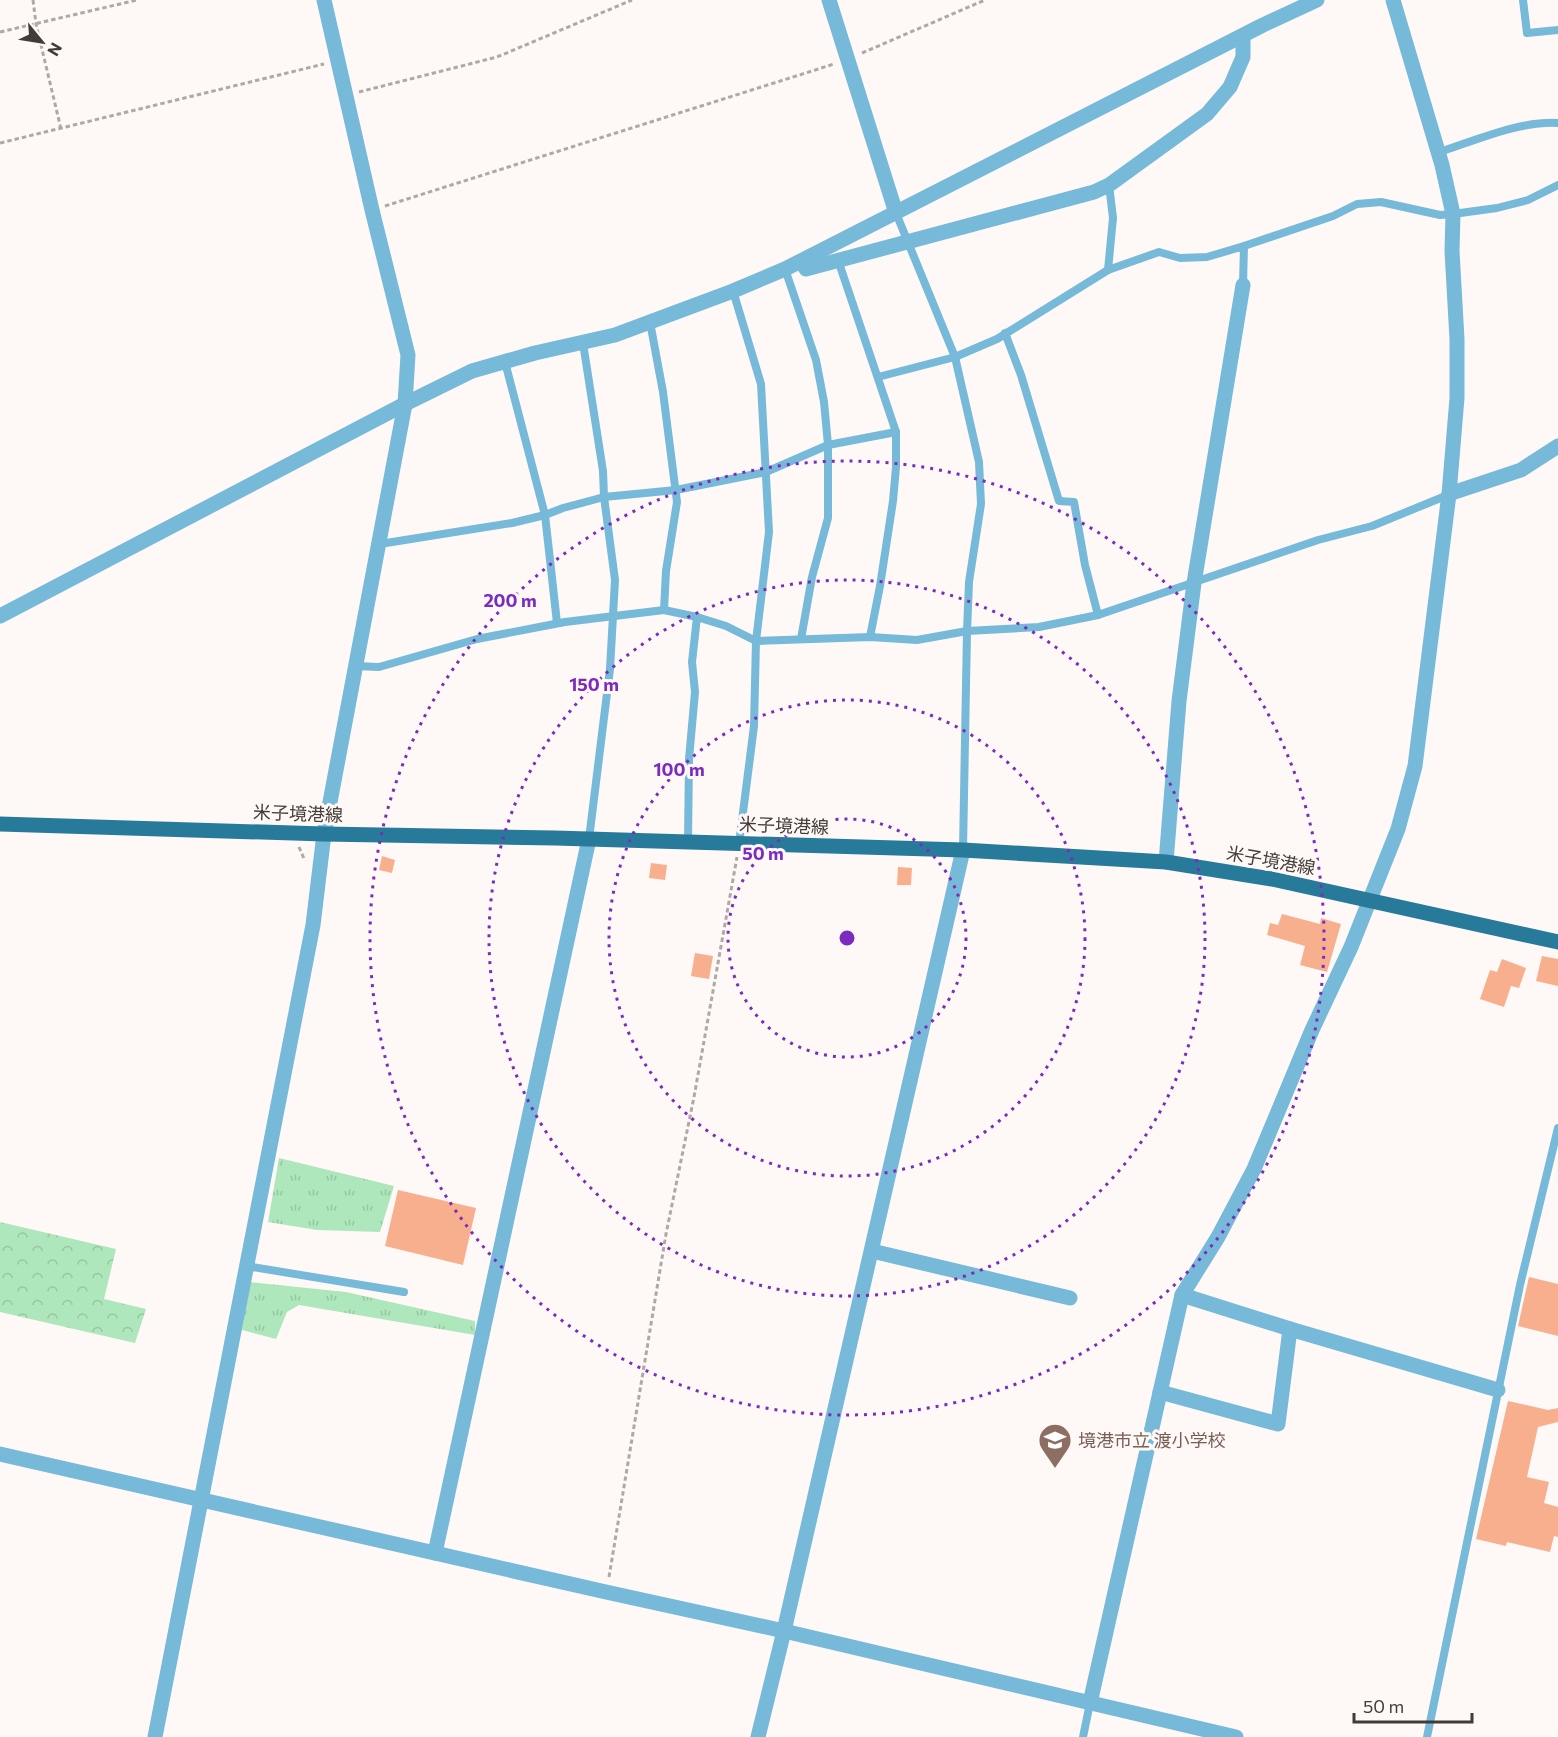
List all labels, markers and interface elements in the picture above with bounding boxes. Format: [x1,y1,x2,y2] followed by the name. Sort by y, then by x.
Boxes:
[12,12,72,72] north arrow
[44,40,67,60] text: N
[483,589,537,611] text: 200 m
[569,673,619,695] text: 150 m
[653,758,705,780] text: 100 m
[253,800,343,826] street label: 米子境港線
[739,812,829,838] street label: 米子境港線
[1225,841,1317,879] street label: 米子境港線
[742,842,784,864] text: 50 m
[837,928,857,948] centre of rings
[1037,1422,1073,1469] school or university icon: 境港市立 渡小学校
[1078,1429,1225,1451] place label: 境港市立 渡小学校
[1354,1686,1472,1724] scale bar
[1363,1695,1404,1717] text: 50 m

